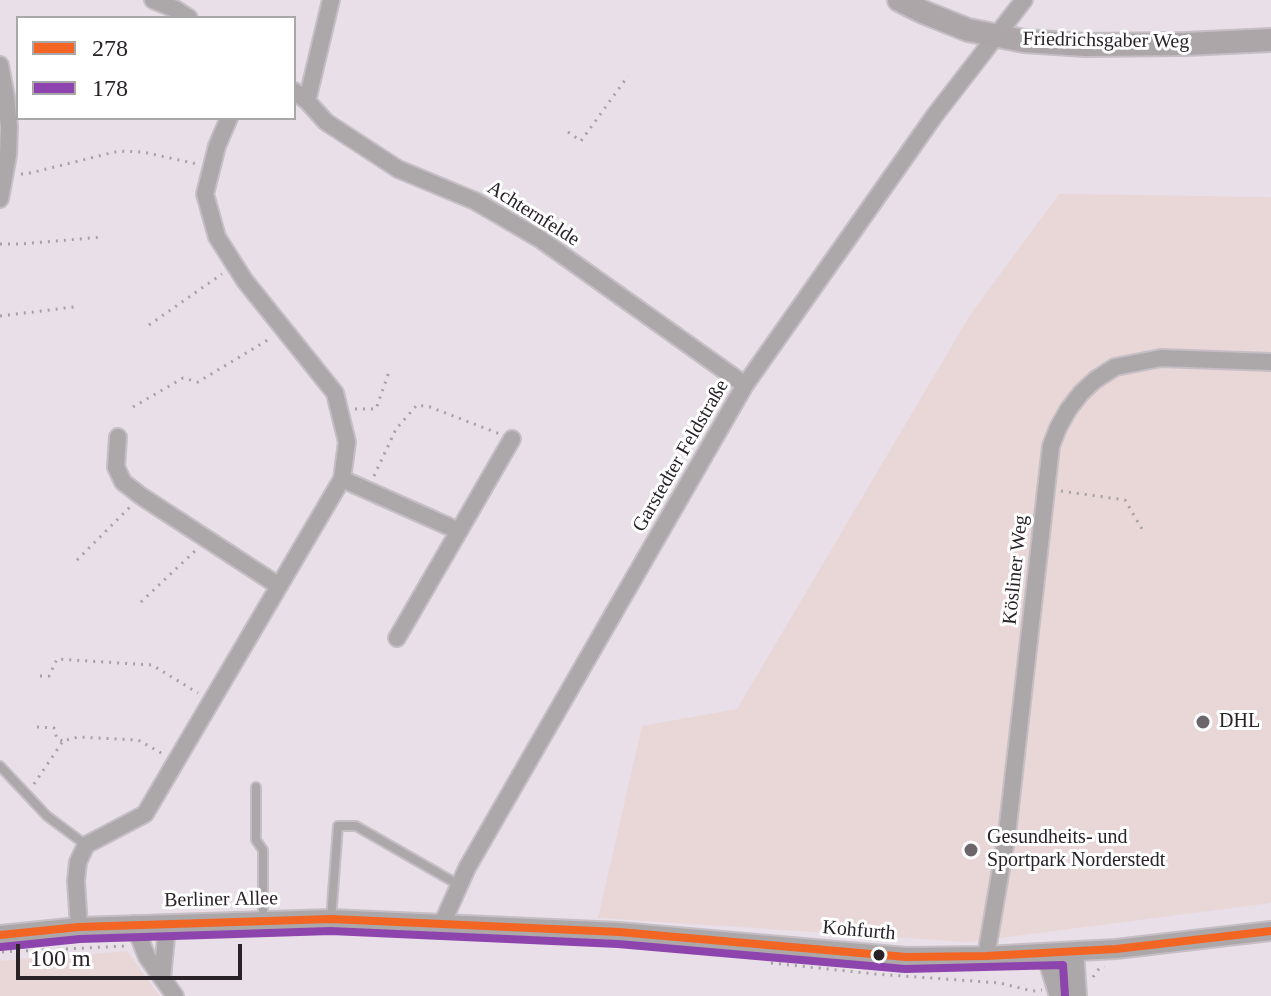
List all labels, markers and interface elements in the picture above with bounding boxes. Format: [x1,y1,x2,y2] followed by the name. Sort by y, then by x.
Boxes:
[16,16,296,120] legend
[1022,28,1190,54] street label: Friedrichsgaber Weg
[92,35,128,61] text: 278
[92,75,128,101] text: 178
[482,176,584,252] street label: Achternfelde
[628,376,734,536] street label: Garstedter Feldstraße
[998,514,1034,626] street label: Kösliner Weg
[1219,710,1260,734] place label: DHL
[1194,713,1212,731] marker: DHL
[987,826,1165,873] place label: Gesundheits- und Sportpark Norderstedt
[962,841,980,859] marker: Gesundheits- und Sportpark Norderstedt
[164,887,278,913] street label: Berliner Allee
[821,916,897,946] street label: Kohfurth
[20,928,246,978] scale bar
[30,945,91,971] text: 100 m
[871,947,887,963] unlabelled marker

